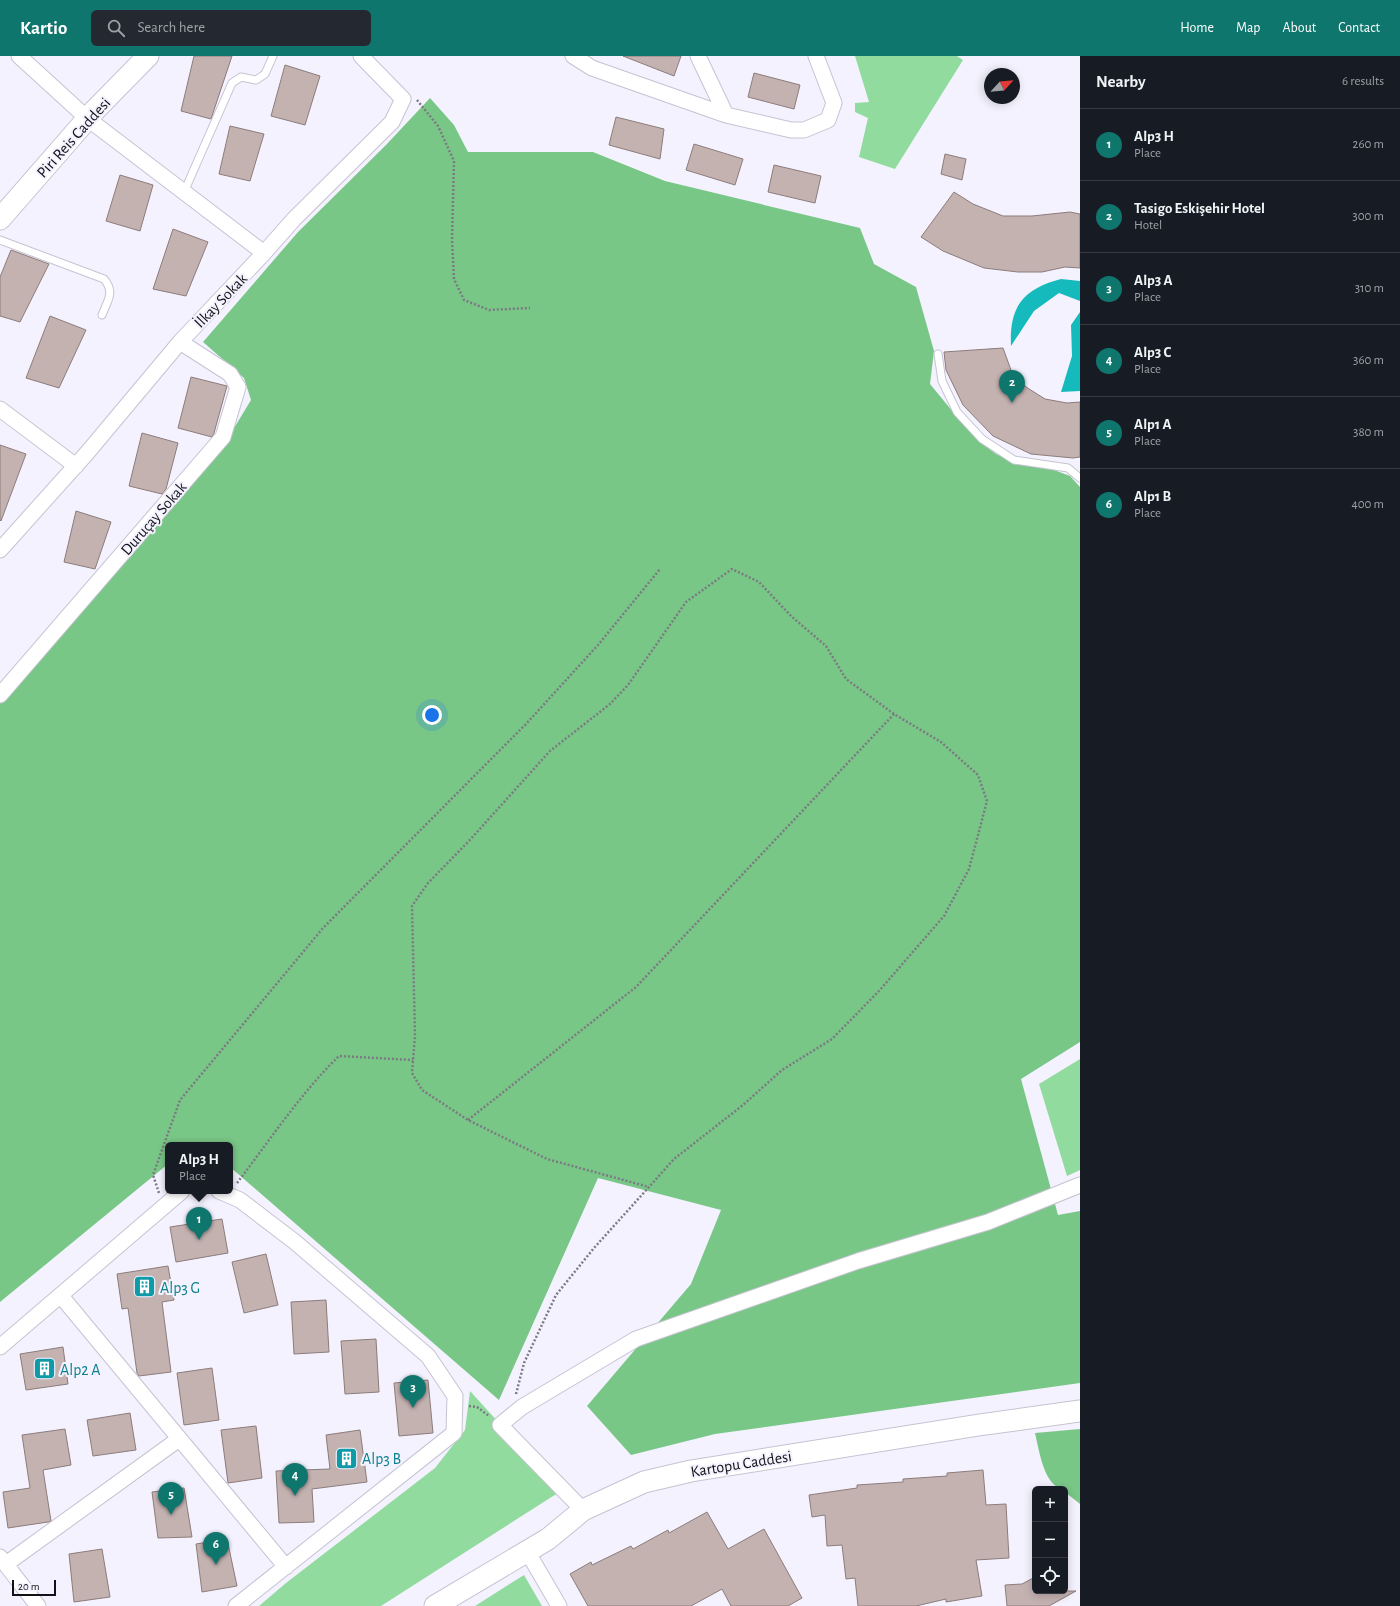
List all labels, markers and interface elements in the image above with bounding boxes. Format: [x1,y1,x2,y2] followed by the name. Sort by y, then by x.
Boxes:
[91,10,371,46] search box
[105,17,127,39] icon: search
[20,19,67,38] text: Kartio
[137,20,205,35] text: Search here
[1180,21,1214,35] text: Home
[1236,21,1260,35] text: Map
[1282,21,1316,35] text: About
[1338,21,1380,35] text: Contact
[984,68,1020,104] north arrow
[1096,73,1146,90] text: Nearby
[1342,75,1384,88] text: 6 results
[34,95,114,181] street label: Piri Reis Caddesi
[1134,129,1174,144] text: Alp3 H
[1107,138,1111,151] text: 1
[1353,138,1384,151] text: 260 m
[1134,147,1161,160] text: Place
[1134,201,1265,216] text: Tasigo Eskişehir Hotel
[1106,210,1112,223] text: 2
[1352,210,1384,223] text: 300 m
[1134,219,1162,232] text: Hotel
[190,269,252,332] street label: İlkay Sokak
[1134,273,1173,288] text: Alp3 A
[1106,282,1112,295] text: 3
[1355,282,1384,295] text: 310 m
[1134,291,1161,304] text: Place
[1134,345,1171,360] text: Alp3 C
[1106,354,1112,367] text: 4
[1353,354,1384,367] text: 360 m
[1134,363,1161,376] text: Place
[999,370,1025,403] pin: 2
[1134,417,1171,432] text: Alp1 A
[1106,426,1112,439] text: 5
[1353,426,1384,439] text: 380 m
[1134,435,1161,448] text: Place
[118,479,191,559] street label: Duruçay Sokak
[1134,489,1171,504] text: Alp1 B
[1106,498,1112,511] text: 6
[1351,498,1384,511] text: 400 m
[1134,507,1161,520] text: Place
[422,705,442,725] your location
[165,1142,233,1194] popup
[179,1152,219,1167] text: Alp3 H
[179,1170,206,1183] text: Place
[186,1207,212,1240] pin: 1
[132,1274,158,1300] building icon: Alp3 G
[160,1280,200,1296] place label: Alp3 G
[31,1356,57,1382] building icon: Alp2 A
[60,1362,101,1378] place label: Alp2 A
[400,1375,426,1408] pin: 3
[333,1445,359,1471] building icon: Alp3 B
[689,1448,793,1480] street label: Kartopu Caddesi
[362,1451,401,1467] place label: Alp3 B
[282,1463,308,1496] pin: 4
[158,1482,184,1515] pin: 5
[1032,1486,1068,1594] map controls
[1032,1486,1068,1522] button: +
[1032,1522,1068,1558] button: −
[203,1532,229,1565] pin: 6
[1032,1558,1068,1594] button: locate
[12,1578,56,1597] scale bar
[18,1581,39,1592] text: 20 m

